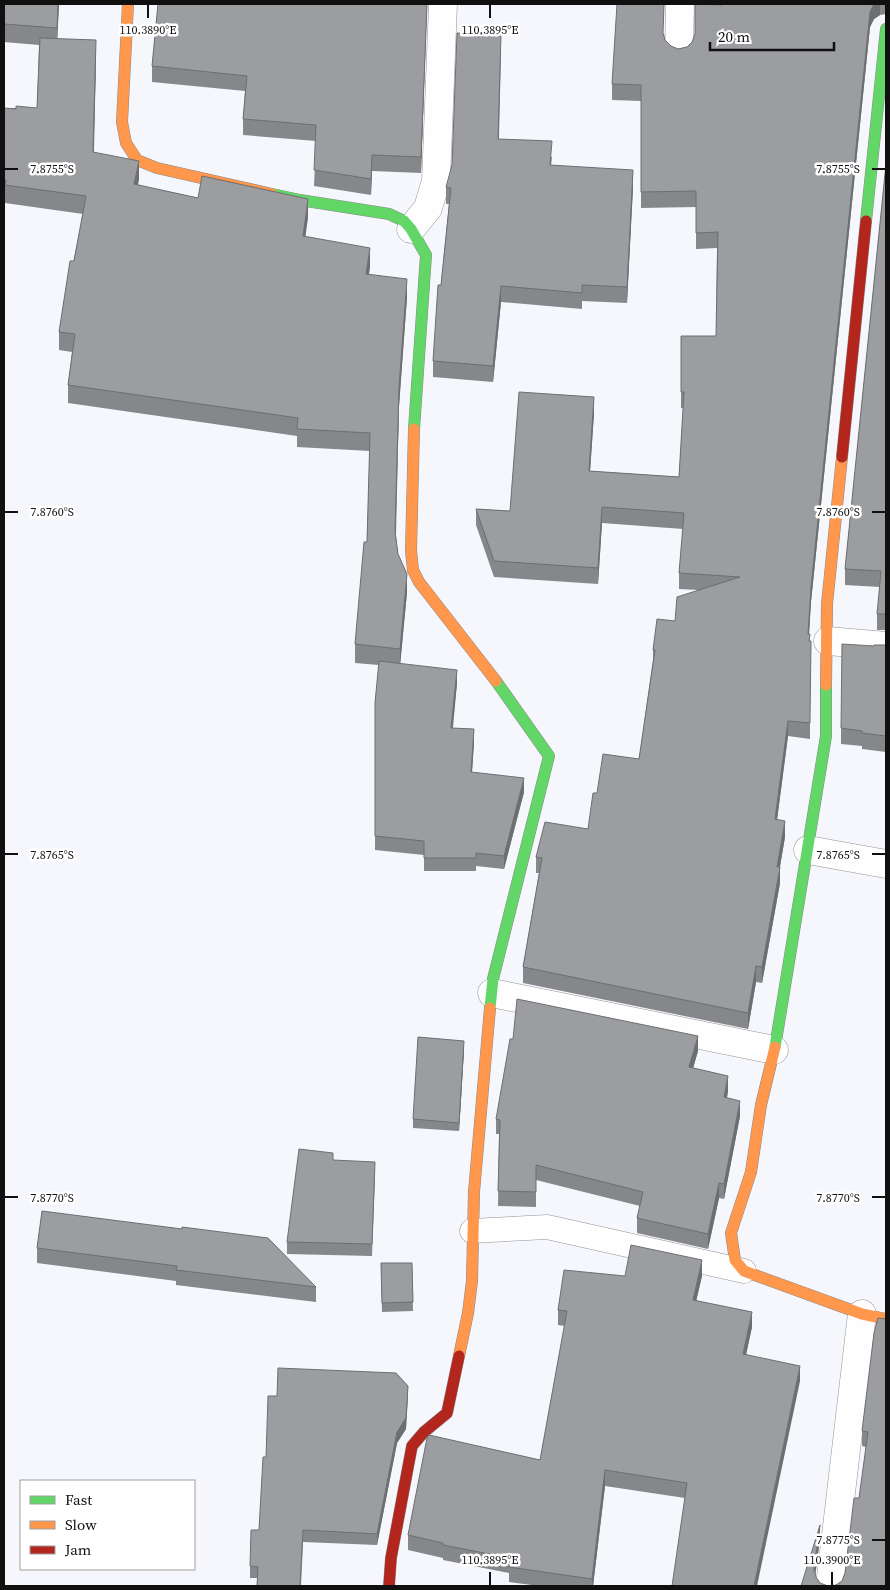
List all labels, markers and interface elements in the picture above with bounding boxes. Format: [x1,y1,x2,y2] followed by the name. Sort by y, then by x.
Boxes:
[710,20,834,52] scale bar
[120,22,176,38] text: 110.3890°E
[462,22,518,38] text: 110.3895°E
[718,26,750,47] text: 20 m
[30,161,74,177] text: 7.8755°S
[816,161,860,177] text: 7.8755°S
[30,504,74,520] text: 7.8760°S
[816,504,860,520] text: 7.8760°S
[30,847,74,863] text: 7.8765°S
[816,847,860,863] text: 7.8765°S
[30,1190,74,1206] text: 7.8770°S
[816,1190,860,1206] text: 7.8770°S
[20,1480,195,1570] legend
[65,1489,92,1510] text: Fast
[65,1514,97,1535] text: Slow
[816,1532,860,1548] text: 7.8775°S
[64,1539,92,1560] text: Jam
[462,1552,518,1568] text: 110.3895°E
[804,1552,860,1568] text: 110.3900°E

